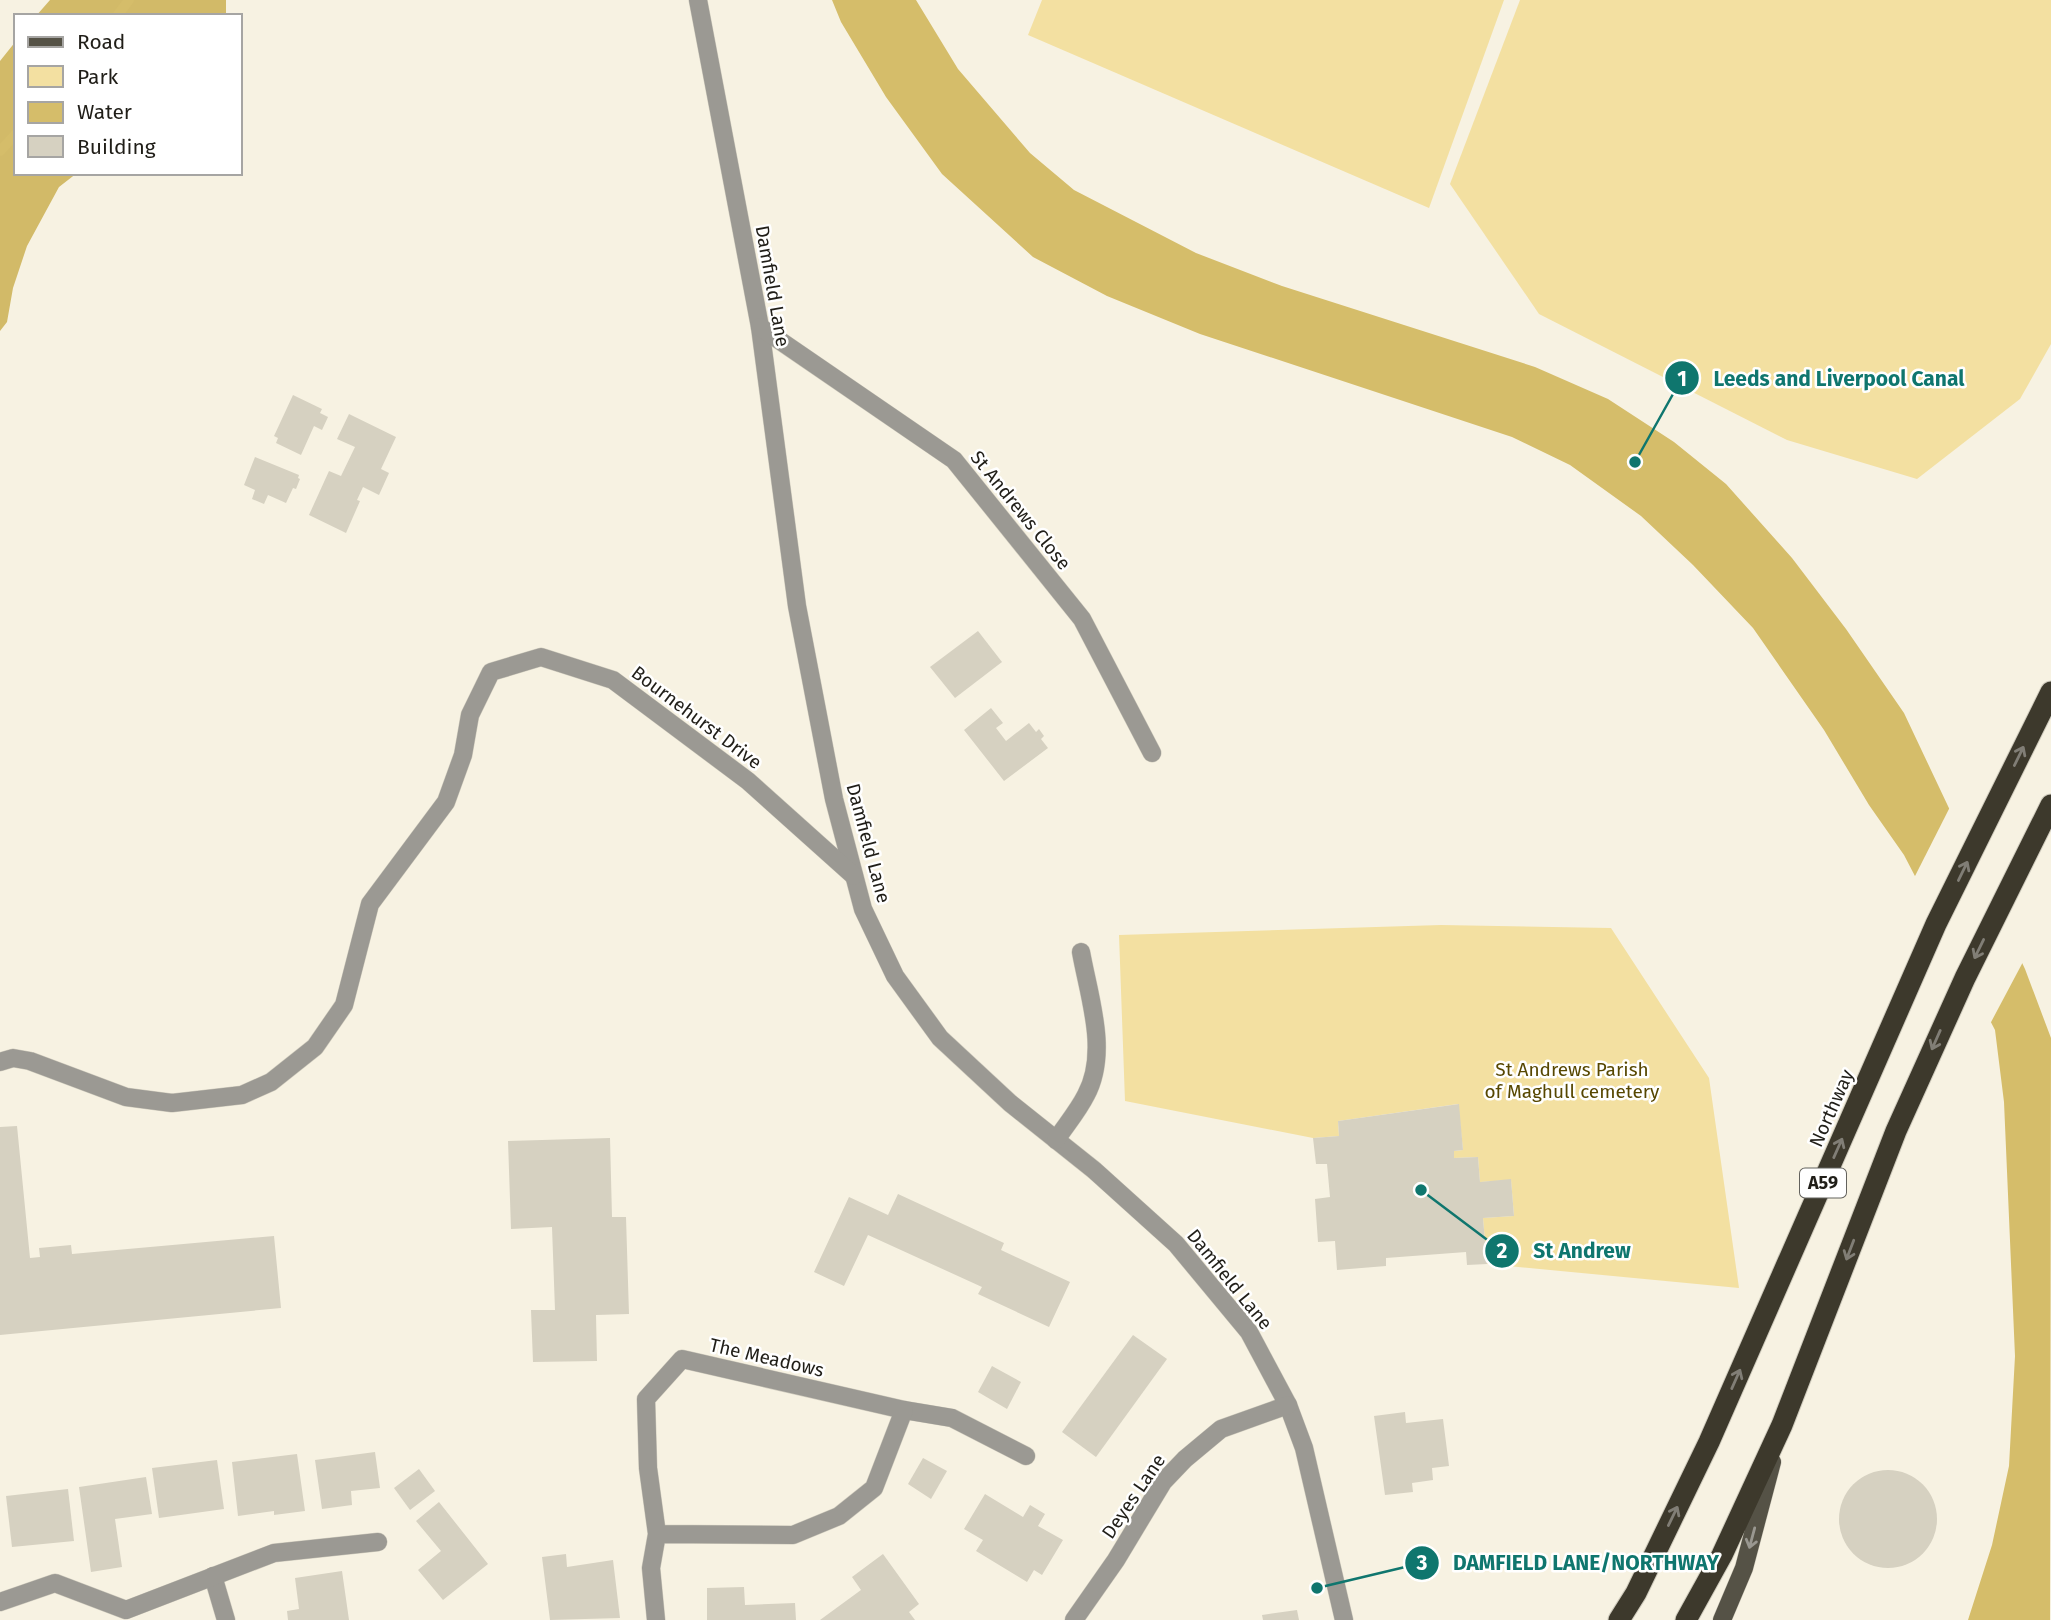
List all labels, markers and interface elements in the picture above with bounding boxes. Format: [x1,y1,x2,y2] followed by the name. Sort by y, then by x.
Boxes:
[14,14,242,175] legend
[77,29,125,55] text: Road
[77,64,119,90] text: Park
[77,99,132,125] text: Water
[77,134,156,160] text: Building
[751,224,795,349] street label: Damfield Lane
[1664,357,1978,399] callout: Leeds and Liverpool Canal
[1677,366,1687,392] text: 1
[1714,366,1965,392] text: Leeds and Liverpool Canal
[966,446,1076,574] street label: St Andrews Close
[627,661,766,774] street label: Bournehurst Drive
[2013,746,2027,767] one-way arrow
[842,781,896,905] street label: Damfield Lane
[1956,861,1970,882] one-way arrow
[1971,938,1985,959] one-way arrow
[1929,1029,1942,1050] one-way arrow
[1485,1058,1660,1103] park label: St Andrews Parish of Maghull cemetery
[1804,1065,1859,1150] street label: Northway
[1832,1138,1845,1160] one-way arrow
[1800,1168,1846,1198] road number: A59
[1182,1224,1277,1334] street label: Damfield Lane
[1484,1230,1644,1272] callout: St Andrew
[1497,1238,1508,1264] text: 2
[1533,1238,1631,1264] text: St Andrew
[1842,1239,1855,1260] one-way arrow
[707,1333,826,1382] street label: The Meadows
[1730,1369,1743,1390] one-way arrow
[1097,1450,1170,1543] street label: Deyes Lane
[1667,1506,1680,1527] one-way arrow
[1744,1527,1757,1549] one-way arrow
[1404,1542,1733,1584] callout: DAMFIELD LANE/NORTHWAY
[1416,1550,1428,1576] text: 3
[1453,1550,1720,1576] text: DAMFIELD LANE/NORTHWAY

